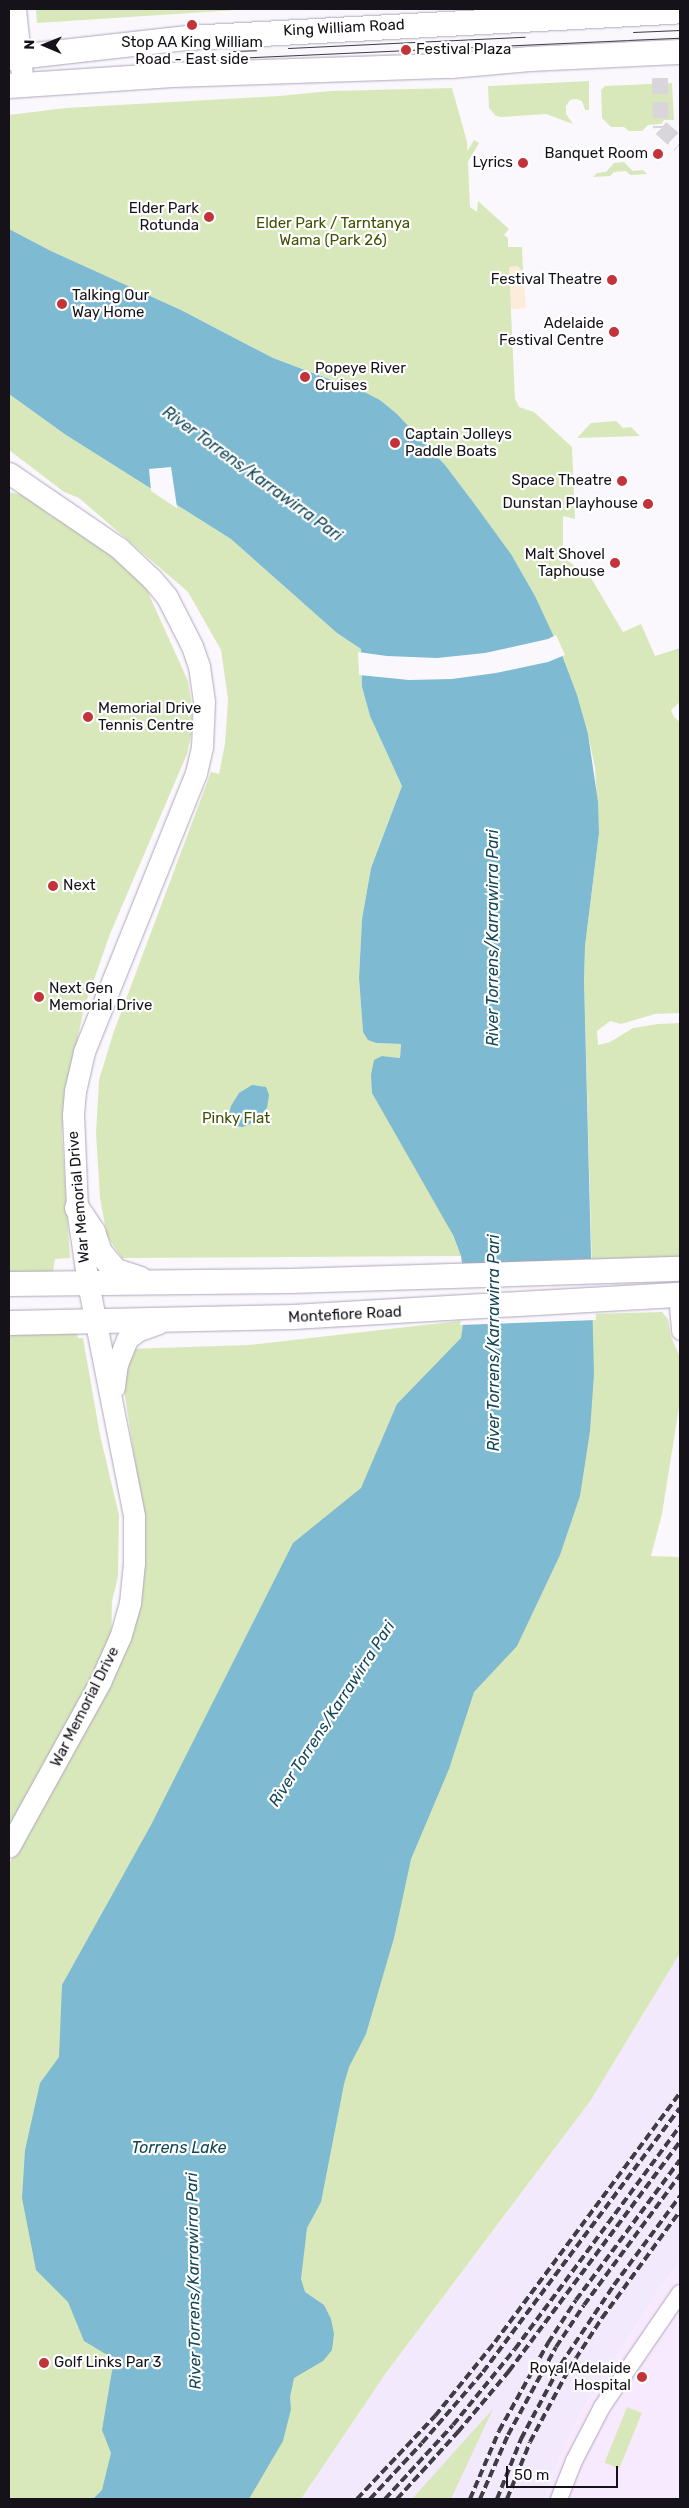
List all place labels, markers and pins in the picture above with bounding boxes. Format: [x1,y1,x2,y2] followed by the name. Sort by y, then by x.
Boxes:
[186,19,198,31] marker: Stop AA King William Road - East side
[121,33,263,68] place label: Stop AA King William Road - East side
[416,41,511,59] place label: Festival Plaza
[400,44,412,56] marker: Festival Plaza
[544,145,648,163] place label: Banquet Room
[652,148,664,160] marker: Banquet Room
[472,154,513,172] place label: Lyrics
[517,157,529,169] marker: Lyrics
[128,199,199,234] place label: Elder Park Rotunda
[203,211,215,223] marker: Elder Park Rotunda
[490,271,602,289] place label: Festival Theatre
[606,274,618,286] marker: Festival Theatre
[72,286,149,321] place label: Talking Our Way Home
[56,298,68,310] marker: Talking Our Way Home
[499,314,604,349] place label: Adelaide Festival Centre
[608,326,620,338] marker: Adelaide Festival Centre
[315,359,406,394] place label: Popeye River Cruises
[299,371,311,383] marker: Popeye River Cruises
[405,425,512,460] place label: Captain Jolleys Paddle Boats
[389,437,401,449] marker: Captain Jolleys Paddle Boats
[511,472,612,490] place label: Space Theatre
[616,475,628,487] marker: Space Theatre
[503,495,638,513] place label: Dunstan Playhouse
[642,498,654,510] marker: Dunstan Playhouse
[525,545,605,580] place label: Malt Shovel Taphouse
[609,557,621,569] marker: Malt Shovel Taphouse
[98,699,201,734] place label: Memorial Drive Tennis Centre
[82,711,94,723] marker: Memorial Drive Tennis Centre
[63,877,96,895] place label: Next
[47,880,59,892] marker: Next
[49,979,152,1014] place label: Next Gen Memorial Drive
[33,991,45,1003] marker: Next Gen Memorial Drive
[54,2354,162,2372] place label: Golf Links Par 3
[38,2357,50,2369] marker: Golf Links Par 3
[529,2359,631,2394] place label: Royal Adelaide Hospital
[635,2370,649,2384] marker: Royal Adelaide Hospital

